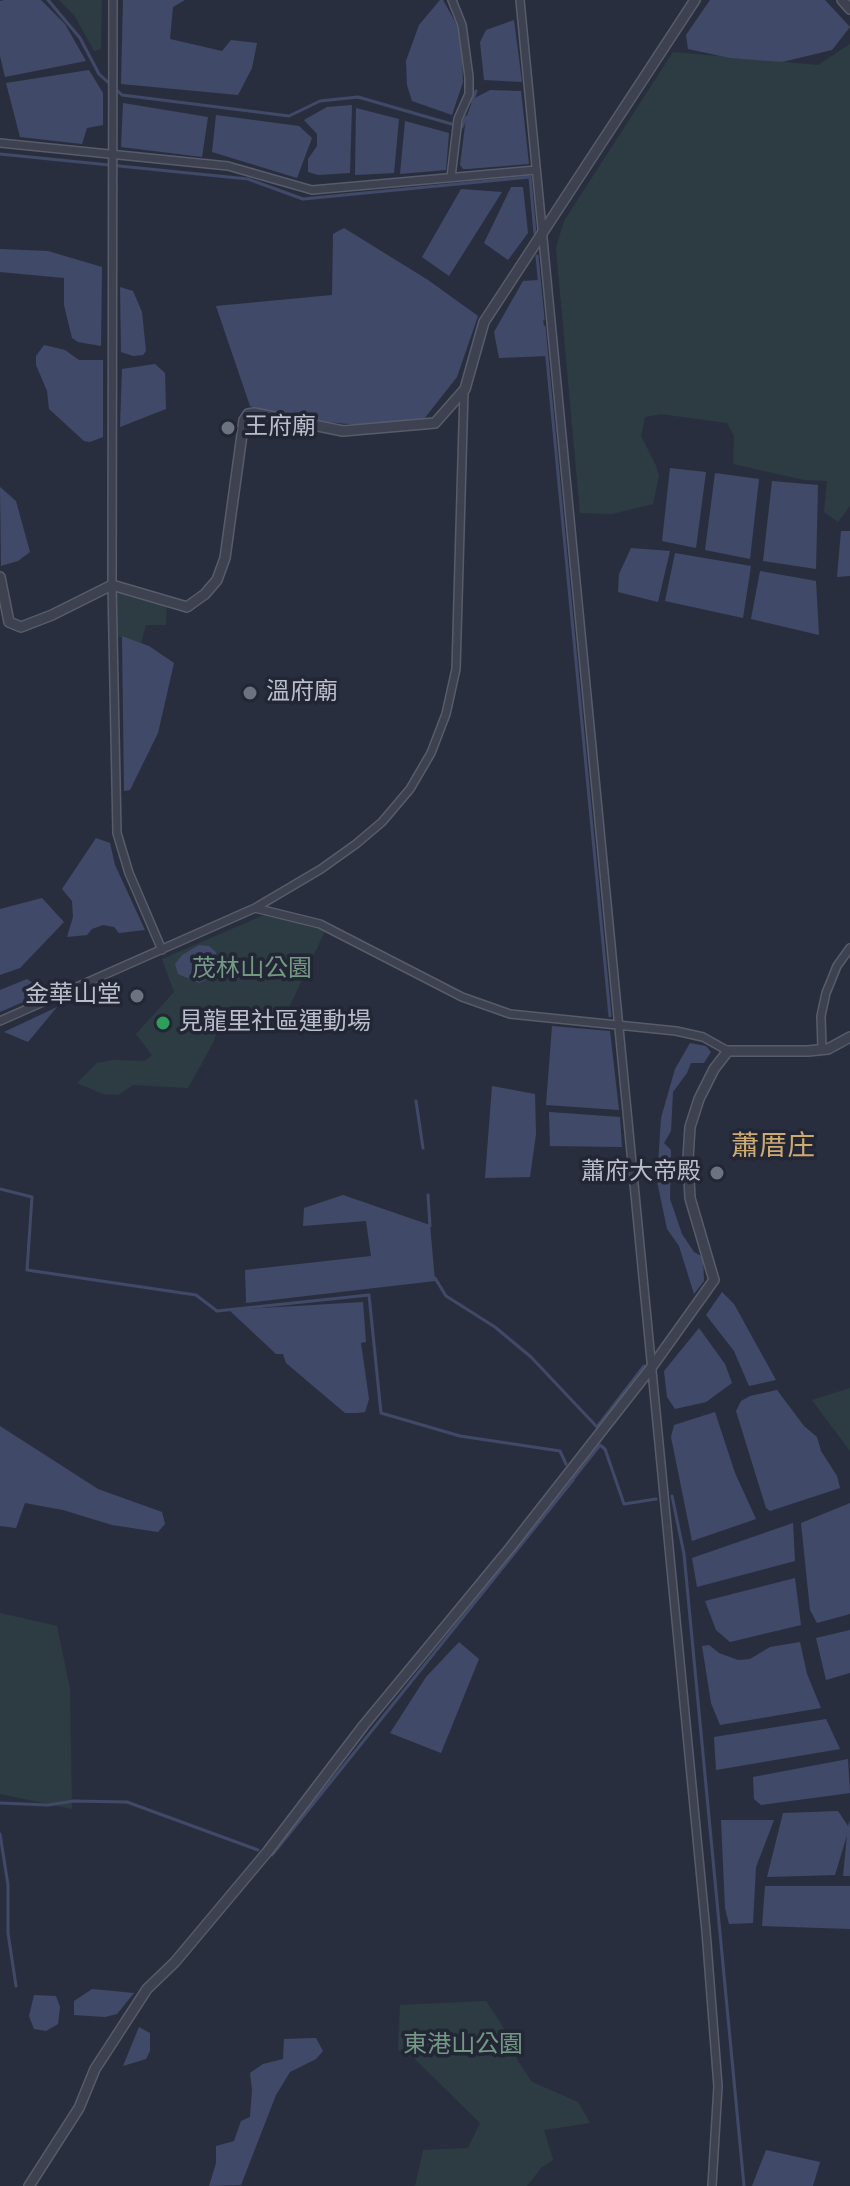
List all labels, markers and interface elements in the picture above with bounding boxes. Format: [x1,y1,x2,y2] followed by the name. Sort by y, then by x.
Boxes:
[244,414,316,442] place label: 王府廟
[219,419,237,437] marker: 王府廟
[266,679,338,707] place label: 溫府廟
[241,684,259,702] marker: 溫府廟
[192,956,312,984] park label: 茂林山公園
[25,982,121,1010] place label: 金華山堂
[128,987,146,1005] marker: 金華山堂
[179,1009,371,1037] place label: 見龍里社區運動場
[154,1014,172,1032] marker: 見龍里社區運動場
[731,1130,815,1164] district label: 蕭厝庄
[581,1159,701,1187] place label: 蕭府大帝殿
[708,1164,726,1182] marker: 蕭府大帝殿
[403,2032,523,2060] park label: 東港山公園

